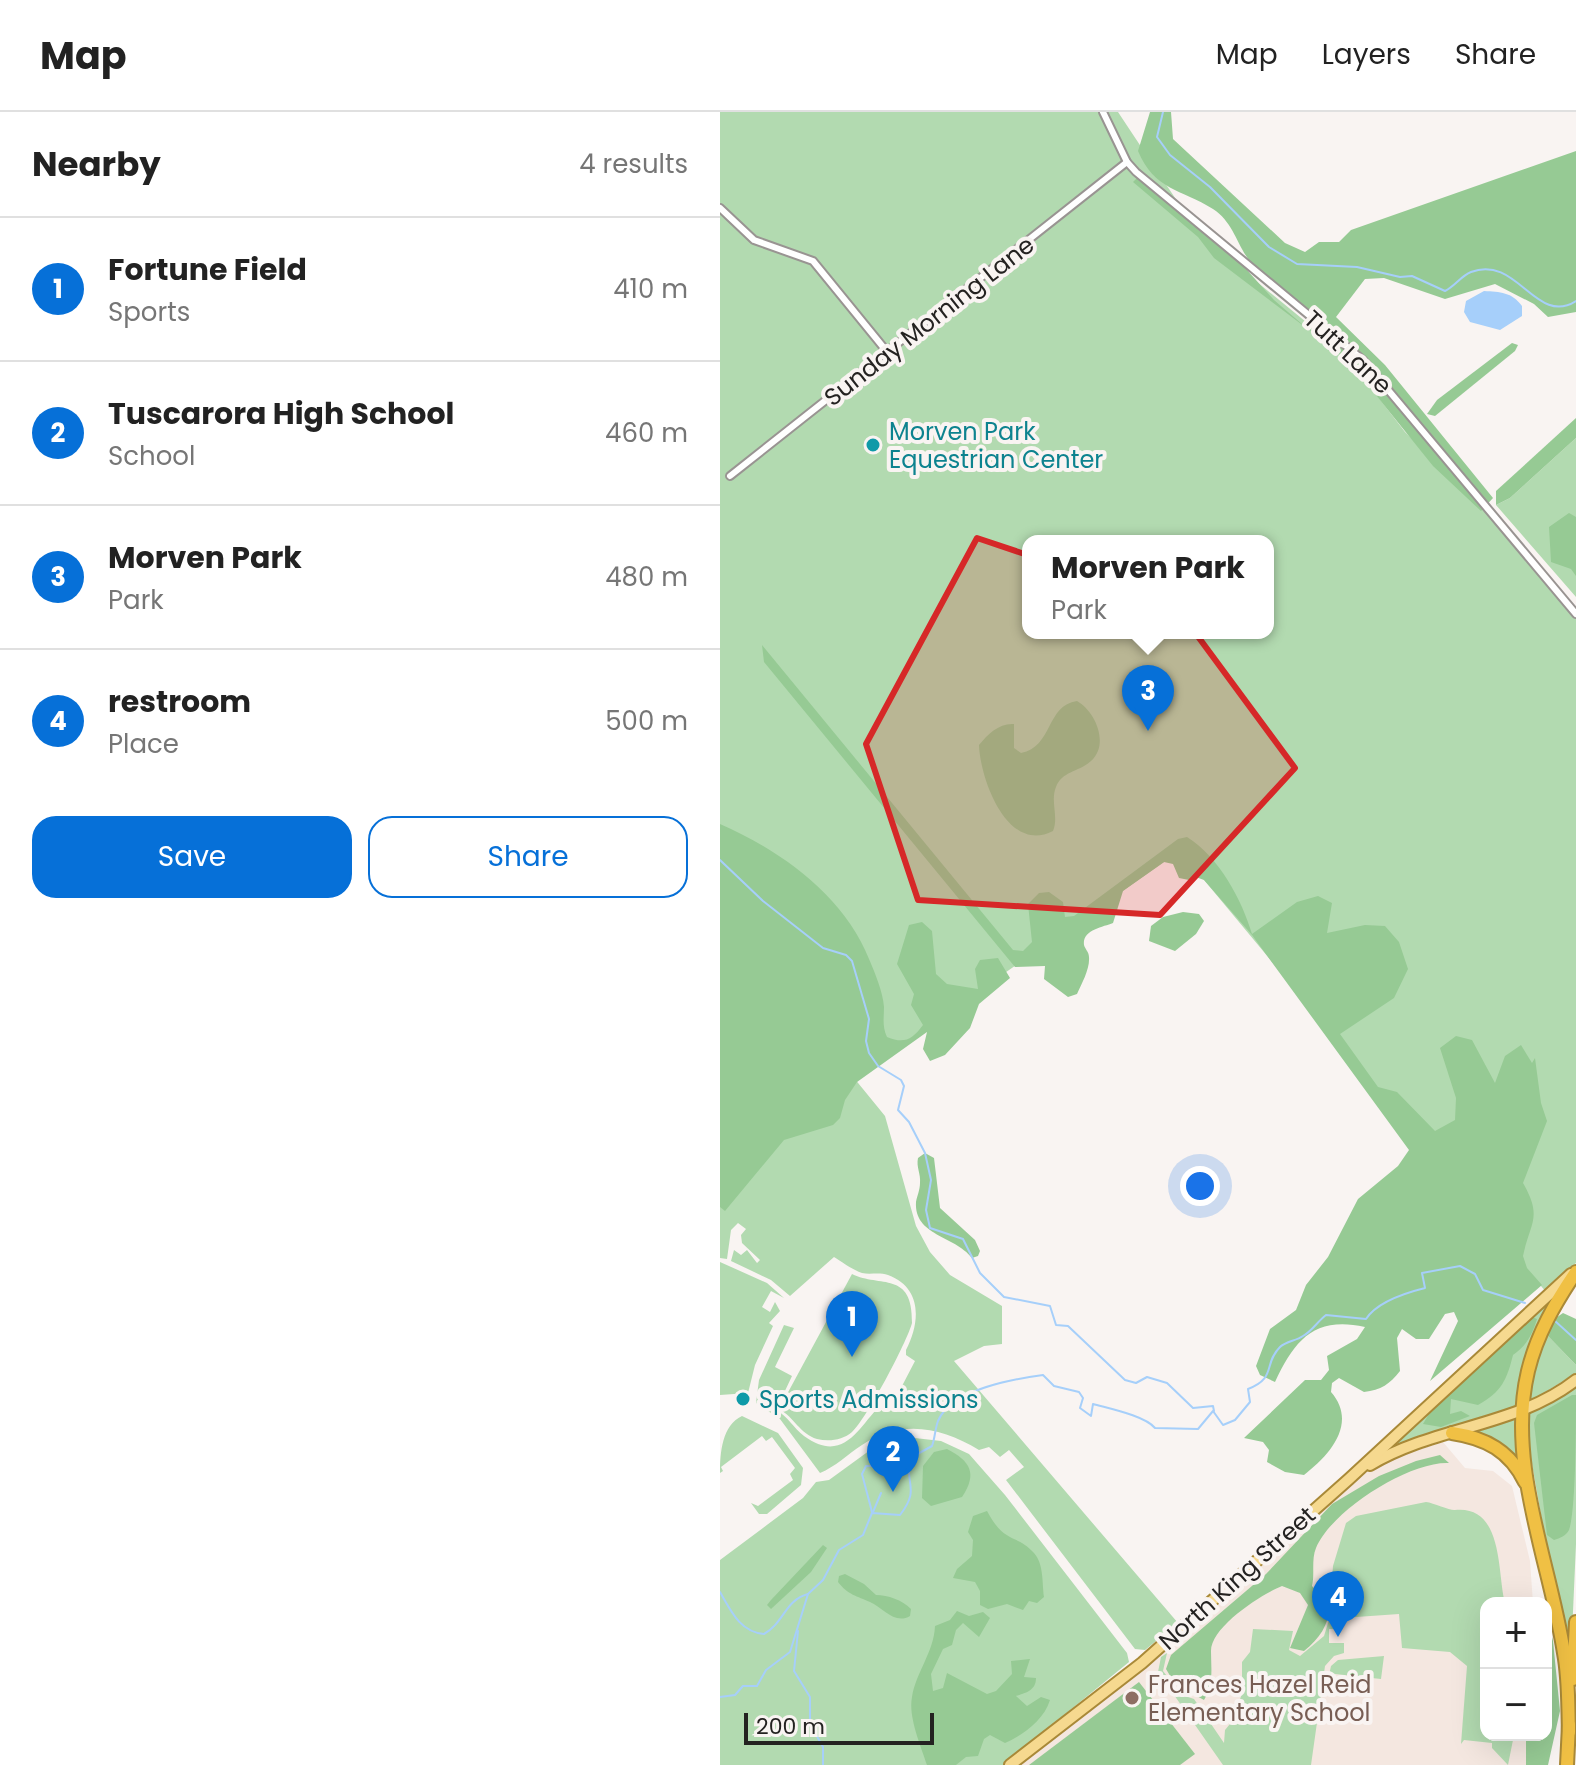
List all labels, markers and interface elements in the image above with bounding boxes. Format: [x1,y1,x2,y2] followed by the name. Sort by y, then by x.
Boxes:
[40,29,127,82] text: Map
[1216,35,1278,74] text: Map
[1322,35,1411,74] text: Layers
[1455,35,1536,74] text: Share
[32,140,161,188] text: Nearby
[579,146,688,182] text: 4 results
[817,229,1041,413] street label: Sunday Morning Lane
[108,248,307,291] text: Fortune Field
[53,271,63,307] text: 1
[613,271,688,307] text: 410 m
[108,294,190,330] text: Sports
[1297,303,1399,401] street label: Tutt Lane
[108,392,454,435] text: Tuscarora High School
[51,415,65,451] text: 2
[605,415,688,451] text: 460 m
[889,415,1103,476] place label: Morven Park Equestrian Center
[864,436,882,454] marker: Morven Park Equestrian Center
[108,438,195,474] text: School
[1022,535,1274,639] popup
[108,536,302,579] text: Morven Park
[1051,546,1245,589] text: Morven Park
[50,559,66,595] text: 3
[605,559,688,595] text: 480 m
[108,582,164,618] text: Park
[1051,592,1107,628] text: Park
[1122,665,1174,731] pin: 3
[108,680,251,723] text: restroom
[49,703,67,739] text: 4
[605,703,688,739] text: 500 m
[108,726,179,762] text: Place
[32,816,352,898] button: Save
[368,816,688,898] button: Share
[1180,1166,1220,1206] your location
[826,1291,878,1357] pin: 1
[759,1383,979,1416] place label: Sports Admissions
[734,1390,752,1408] marker: Sports Admissions
[867,1426,919,1492] pin: 2
[1152,1499,1322,1657] street label: North King Street
[1312,1571,1364,1637] pin: 4
[1480,1597,1552,1741] map controls
[1480,1597,1552,1669] button: +
[1148,1668,1372,1729] place label: Frances Hazel Reid Elementary School
[1480,1669,1552,1741] button: −
[1123,1689,1141,1707] marker: Frances Hazel Reid Elementary School
[744,1709,934,1745] scale bar
[756,1711,825,1742] text: 200 m

